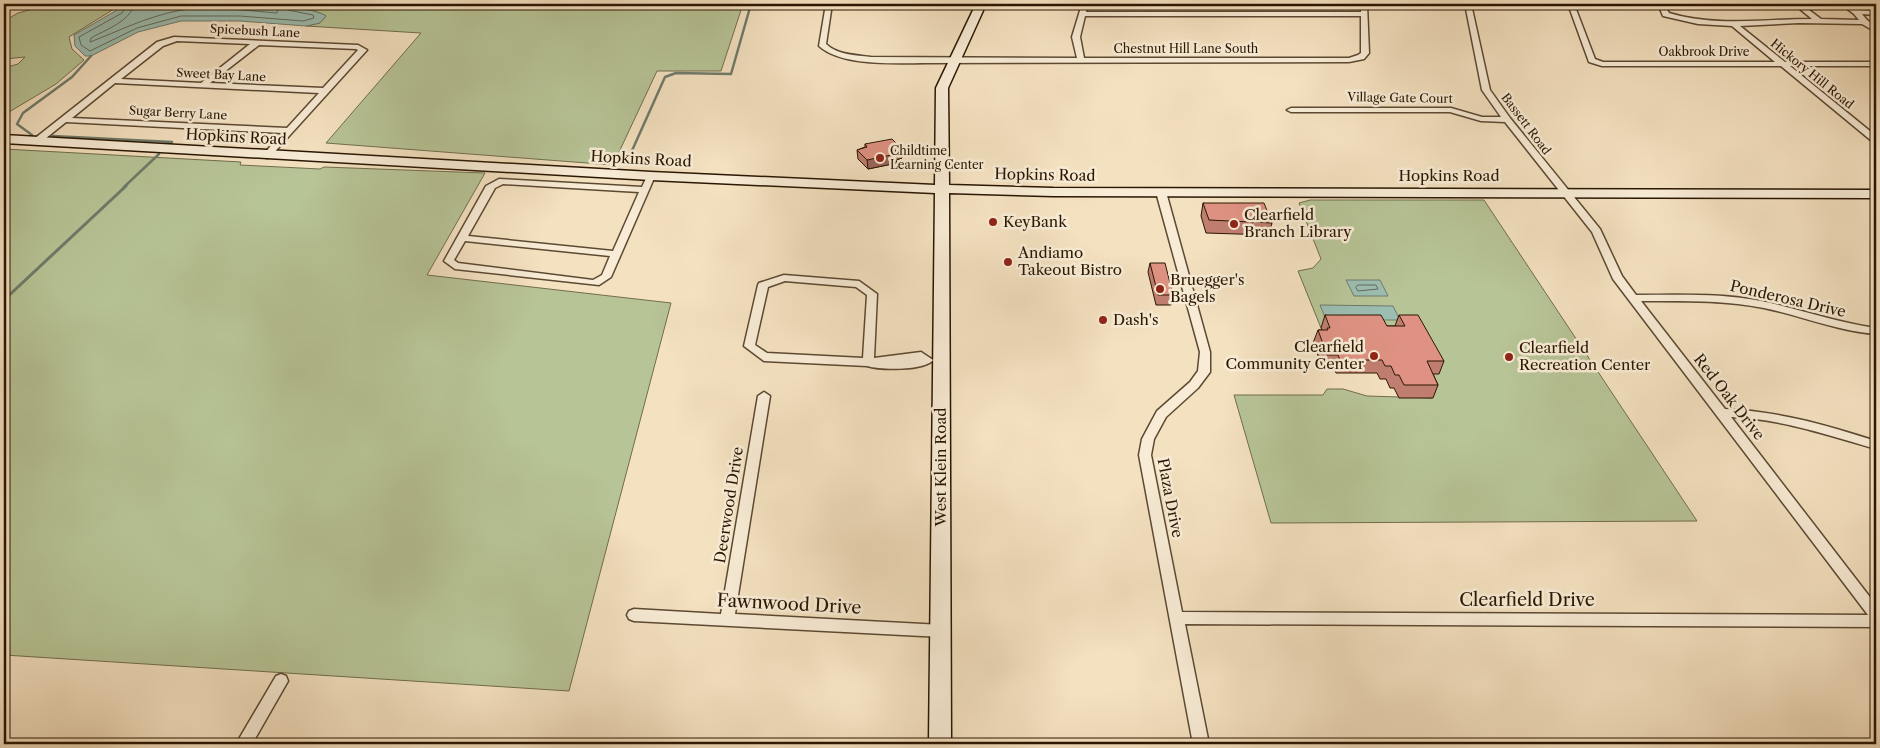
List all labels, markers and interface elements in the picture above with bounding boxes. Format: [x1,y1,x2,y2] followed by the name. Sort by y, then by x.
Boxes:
[210,21,301,40] street label: Spicebush Lane
[1768,36,1857,112] street label: Hickory Hill Road
[1114,41,1259,56] street label: Chestnut Hill Lane South
[1658,44,1750,59] street label: Oakbrook Drive
[176,65,267,84] street label: Sweet Bay Lane
[1346,89,1454,106] street label: Village Gate Court
[1498,90,1555,158] street label: Bassett Road
[129,102,228,123] street label: Sugar Berry Lane
[185,124,287,149] street label: Hopkins Road
[890,143,984,172] place label: Childtime Learning Center
[590,146,692,171] street label: Hopkins Road
[874,152,886,164] marker: Childtime Learning Center
[994,164,1096,185] street label: Hopkins Road
[1398,166,1500,185] street label: Hopkins Road
[1244,205,1352,241] place label: Clearfield Branch Library
[1003,212,1068,231] place label: KeyBank
[987,216,999,228] marker: KeyBank
[1228,218,1240,230] marker: Clearfield Branch Library
[1017,243,1122,279] place label: Andiamo Takeout Bistro
[1002,256,1014,268] marker: Andiamo Takeout Bistro
[1170,270,1244,306] place label: Bruegger's Bagels
[1728,276,1848,321] street label: Ponderosa Drive
[1154,283,1166,295] marker: Bruegger's Bagels
[1113,310,1158,329] place label: Dash's
[1097,314,1109,326] marker: Dash's
[1226,337,1365,373] place label: Clearfield Community Center
[1519,338,1651,374] place label: Clearfield Recreation Center
[1368,350,1380,362] marker: Clearfield Community Center
[1690,350,1769,444] street label: Red Oak Drive
[1503,351,1515,363] marker: Clearfield Recreation Center
[931,408,950,527] street label: West Klein Road
[710,445,747,565] street label: Deerwood Drive
[1153,456,1188,539] street label: Plaza Drive
[716,589,862,619] street label: Fawnwood Drive
[1459,589,1595,611] street label: Clearfield Drive

